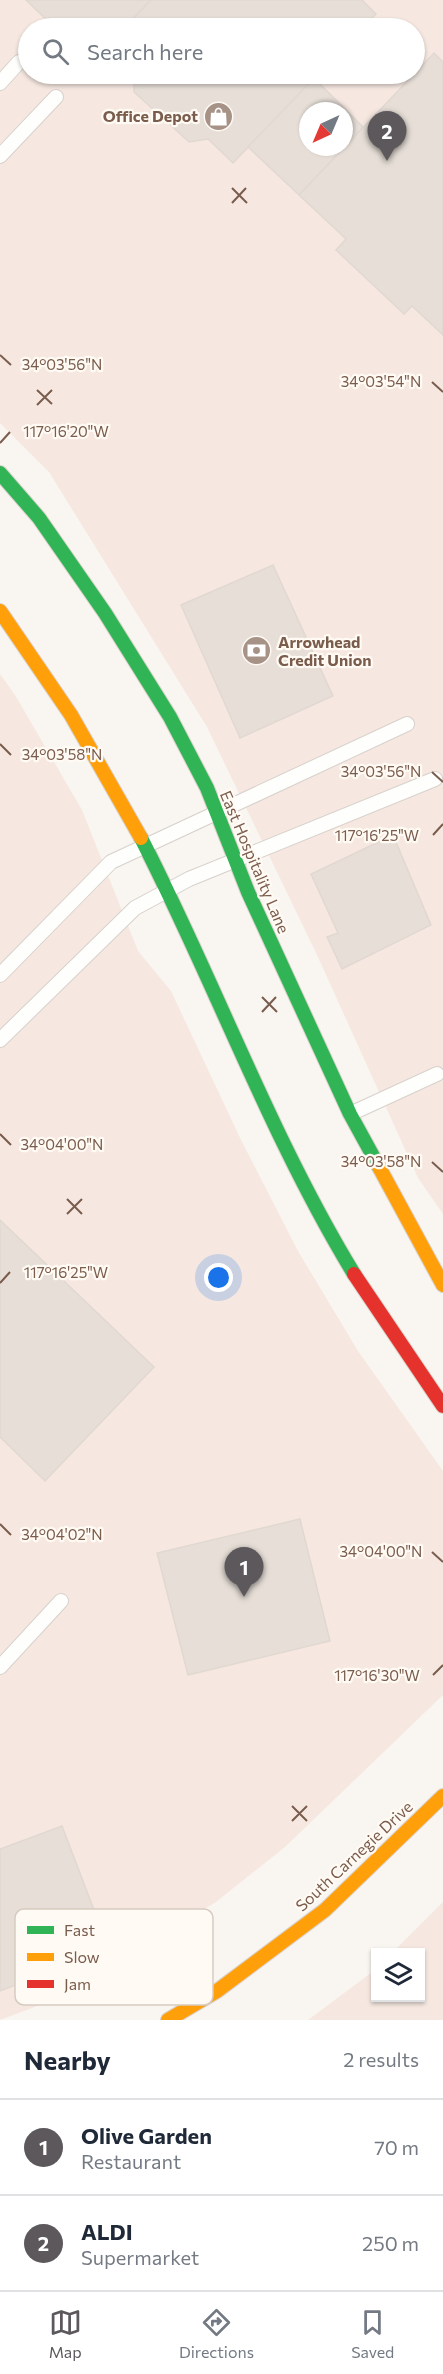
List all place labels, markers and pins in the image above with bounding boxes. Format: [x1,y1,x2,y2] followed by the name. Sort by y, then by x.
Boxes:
[203,100,235,132] shop icon: Office Depot
[103,106,198,125] place label: Office Depot
[368,112,406,161] pin: 2
[278,632,372,669] place label: Arrowhead Credit Union
[241,635,273,667] bank icon: Arrowhead Credit Union
[224,1548,264,1597] pin: 1

